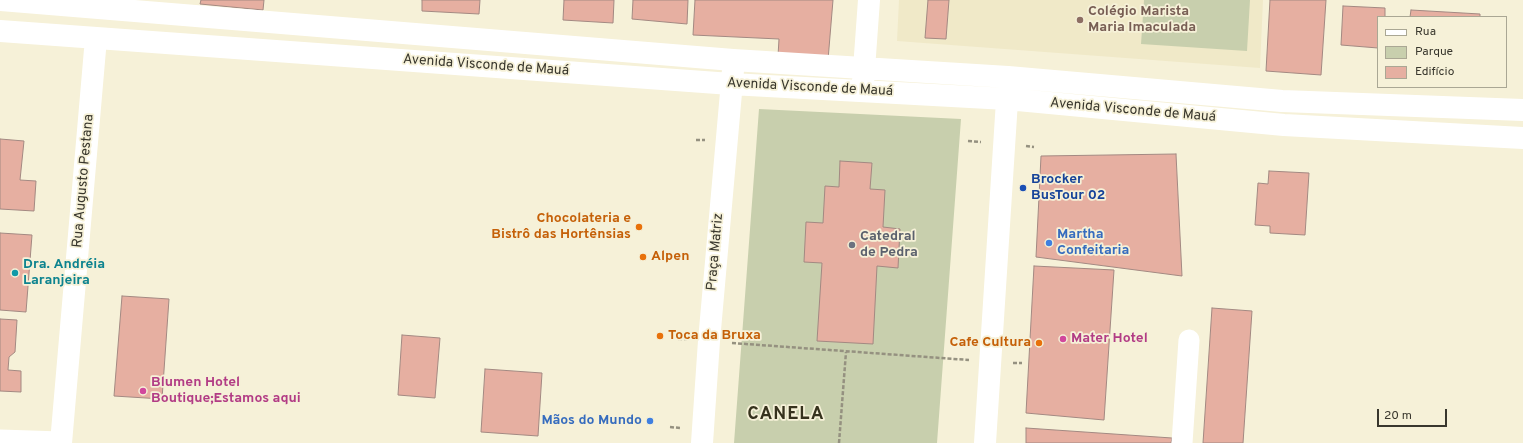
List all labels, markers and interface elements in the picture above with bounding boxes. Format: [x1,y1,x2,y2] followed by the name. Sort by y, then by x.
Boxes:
[1088,4,1196,36] place label: Colégio Marista Maria Imaculada
[1075,15,1085,25] marker: Colégio Marista Maria Imaculada
[1377,16,1507,88] legend
[1415,24,1436,40] text: Rua
[1415,44,1453,60] text: Parque
[402,52,570,80] street label: Avenida Visconde de Mauá
[1415,64,1454,80] text: Edifício
[726,75,894,101] street label: Avenida Visconde de Mauá
[1049,95,1217,127] street label: Avenida Visconde de Mauá
[70,113,98,249] street label: Rua Augusto Pestana
[1031,172,1105,204] place label: Brocker BusTour 02
[1018,183,1028,193] marker: Brocker BusTour 02
[491,211,631,244] place label: Chocolateria e Bistrô das Hortênsias
[704,213,728,291] street label: Praça Matriz
[634,222,644,232] marker: Chocolateria e Bistrô das Hortênsias
[1057,227,1129,260] place label: Martha Confeitaria
[860,229,918,262] place label: Catedral de Pedra
[1044,238,1054,248] marker: Martha Confeitaria
[847,240,857,250] marker: Catedral de Pedra
[651,249,689,265] place label: Alpen
[638,252,648,262] marker: Alpen
[23,257,105,290] place label: Dra. Andréia Laranjeira
[10,268,20,278] marker: Dra. Andréia Laranjeira
[668,328,761,344] place label: Toca da Bruxa
[655,331,665,341] marker: Toca da Bruxa
[1071,331,1148,347] place label: Mater Hotel
[1058,334,1068,344] marker: Mater Hotel
[949,335,1031,351] place label: Cafe Cultura
[1034,338,1044,348] marker: Cafe Cultura
[151,375,301,408] place label: Blumen Hotel Boutique;Estamos aqui
[138,386,148,396] marker: Blumen Hotel Boutique;Estamos aqui
[1379,401,1449,427] scale bar
[747,404,825,426] district label: CANELA
[1384,408,1412,424] text: 20 m
[542,413,642,429] place label: Mãos do Mundo
[645,416,655,426] marker: Mãos do Mundo

